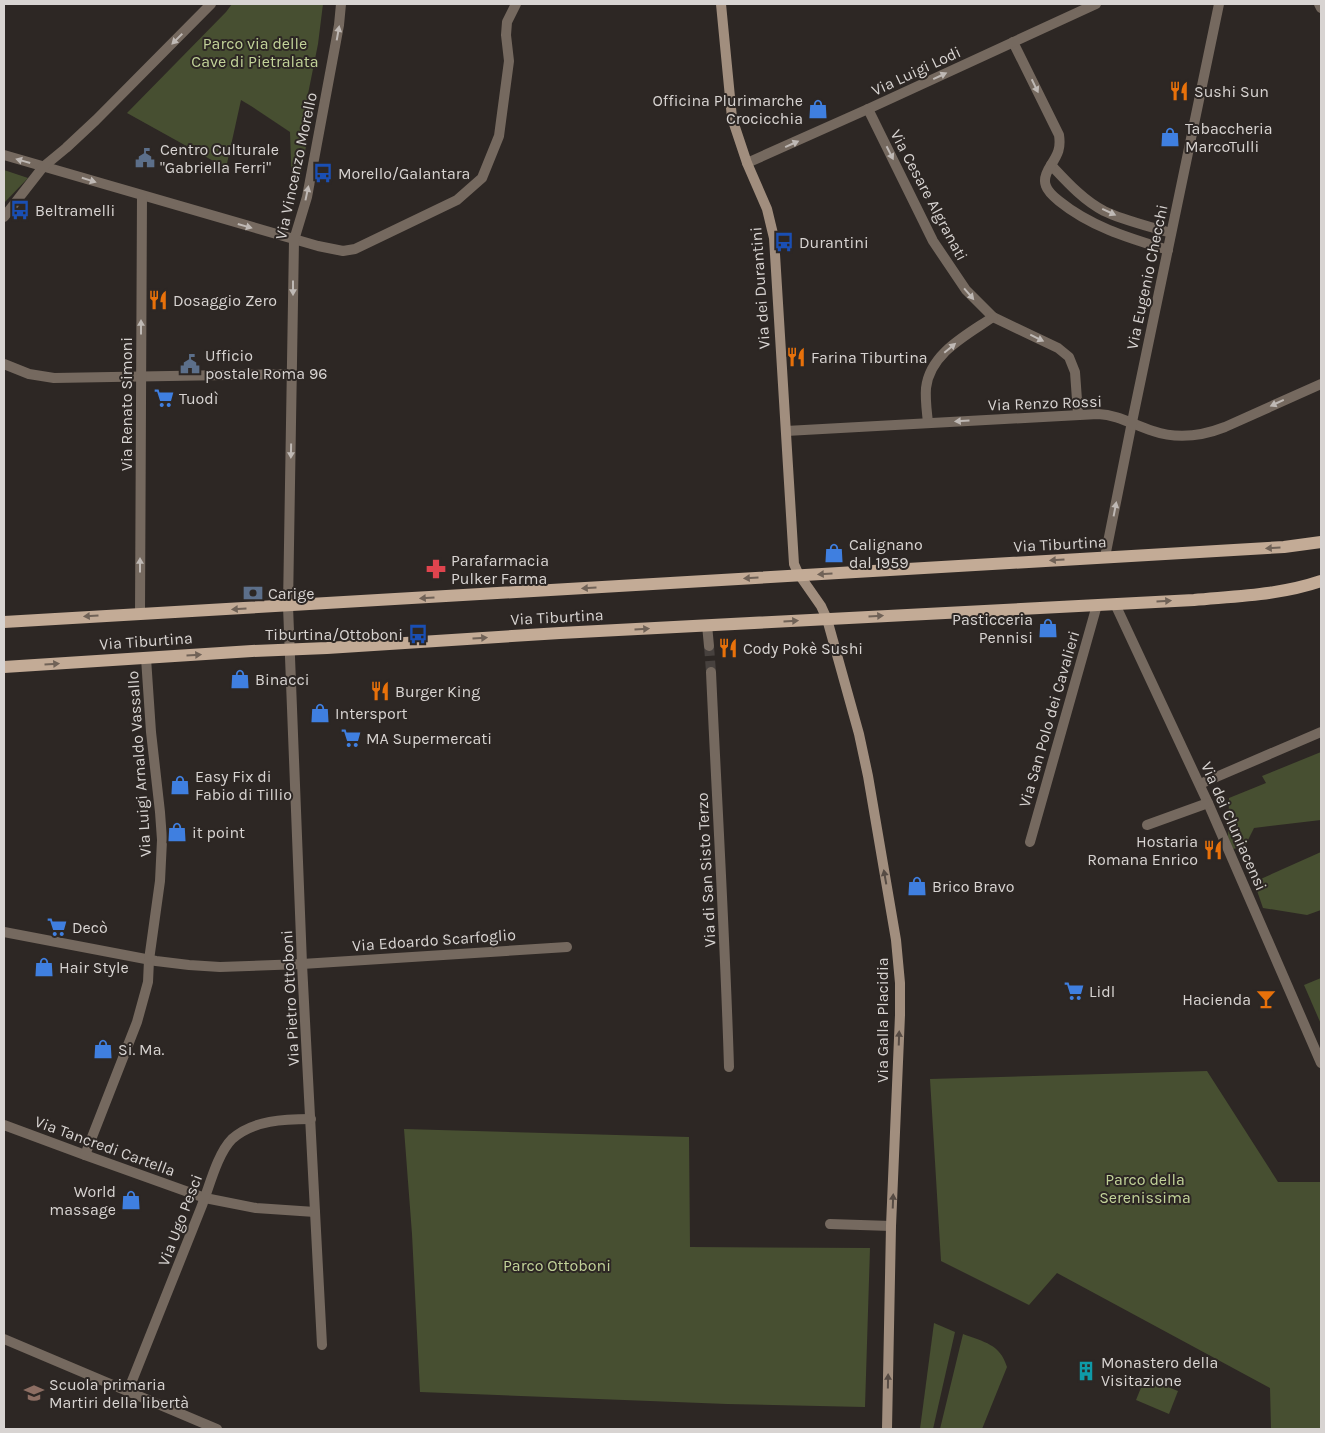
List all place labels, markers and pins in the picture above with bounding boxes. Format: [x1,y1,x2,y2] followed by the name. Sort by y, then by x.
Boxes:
[1168,80,1190,102] restaurant icon: Sushi Sun
[1194,82,1269,101] place label: Sushi Sun
[652,91,803,128] place label: Officina Plurimarche Crocicchia
[807,98,829,120] shop icon: Officina Plurimarche Crocicchia
[1185,119,1272,156] place label: Tabaccheria MarcoTulli
[1159,126,1181,148] shop icon: Tabaccheria MarcoTulli
[160,140,279,177] place label: Centro Culturale "Gabriella Ferri"
[134,147,156,169] public building icon: Centro Culturale "Gabriella Ferri"
[312,162,334,184] bus stop icon: Morello/Galantara
[338,164,470,183] place label: Morello/Galantara
[9,199,31,221] bus stop icon: Beltramelli
[35,201,115,220] place label: Beltramelli
[773,231,795,253] bus stop icon: Durantini
[799,233,869,252] place label: Durantini
[147,289,169,311] restaurant icon: Dosaggio Zero
[173,291,277,310] place label: Dosaggio Zero
[205,346,327,383] place label: Ufficio postale Roma 96
[785,346,807,368] restaurant icon: Farina Tiburtina
[811,348,928,367] place label: Farina Tiburtina
[179,353,201,375] public building icon: Ufficio postale Roma 96
[153,387,175,409] supermarket icon: Tuodì
[179,389,219,408] place label: Tuodì
[849,535,923,572] place label: Calignano dal 1959
[823,542,845,564] shop icon: Calignano dal 1959
[451,551,549,588] place label: Parafarmacia Pulker Farma
[425,558,447,580] pharmacy icon: Parafarmacia Pulker Farma
[242,582,264,604] bank icon: Carige
[268,584,314,603] place label: Carige
[952,610,1033,647] place label: Pasticceria Pennisi
[1037,617,1059,639] shop icon: Pasticceria Pennisi
[407,623,429,645] bus stop icon: Tiburtina/Ottoboni
[265,625,403,644] place label: Tiburtina/Ottoboni
[717,637,739,659] restaurant icon: Cody Pokè Sushi
[743,639,863,658] place label: Cody Pokè Sushi
[229,668,251,690] shop icon: Binacci
[255,670,309,689] place label: Binacci
[369,680,391,702] restaurant icon: Burger King
[395,682,480,701] place label: Burger King
[309,702,331,724] shop icon: Intersport
[335,704,407,723] place label: Intersport
[340,727,362,749] supermarket icon: MA Supermercati
[366,729,492,748] place label: MA Supermercati
[195,767,292,804] place label: Easy Fix di Fabio di Tillio
[169,774,191,796] shop icon: Easy Fix di Fabio di Tillio
[166,821,188,843] shop icon: it point
[192,823,245,842] place label: it point
[1087,832,1198,869] place label: Hostaria Romana Enrico
[1202,839,1224,861] restaurant icon: Hostaria Romana Enrico
[906,875,928,897] shop icon: Brico Bravo
[932,877,1015,896] place label: Brico Bravo
[46,916,68,938] supermarket icon: Decò
[72,918,108,937] place label: Decò
[33,956,55,978] shop icon: Hair Style
[59,958,129,977] place label: Hair Style
[1063,980,1085,1002] supermarket icon: Lidl
[1089,982,1115,1001] place label: Lidl
[1255,988,1277,1010] bar icon: Hacienda
[1182,990,1251,1009] place label: Hacienda
[92,1038,114,1060] shop icon: Si. Ma.
[118,1040,164,1059] place label: Si. Ma.
[49,1182,116,1219] place label: World massage
[120,1189,142,1211] shop icon: World massage
[1101,1353,1218,1390] place label: Monastero della Visitazione
[1075,1360,1097,1382] building icon: Monastero della Visitazione
[49,1375,189,1412] place label: Scuola primaria Martiri della libertà
[23,1382,45,1404] school or university icon: Scuola primaria Martiri della libertà

